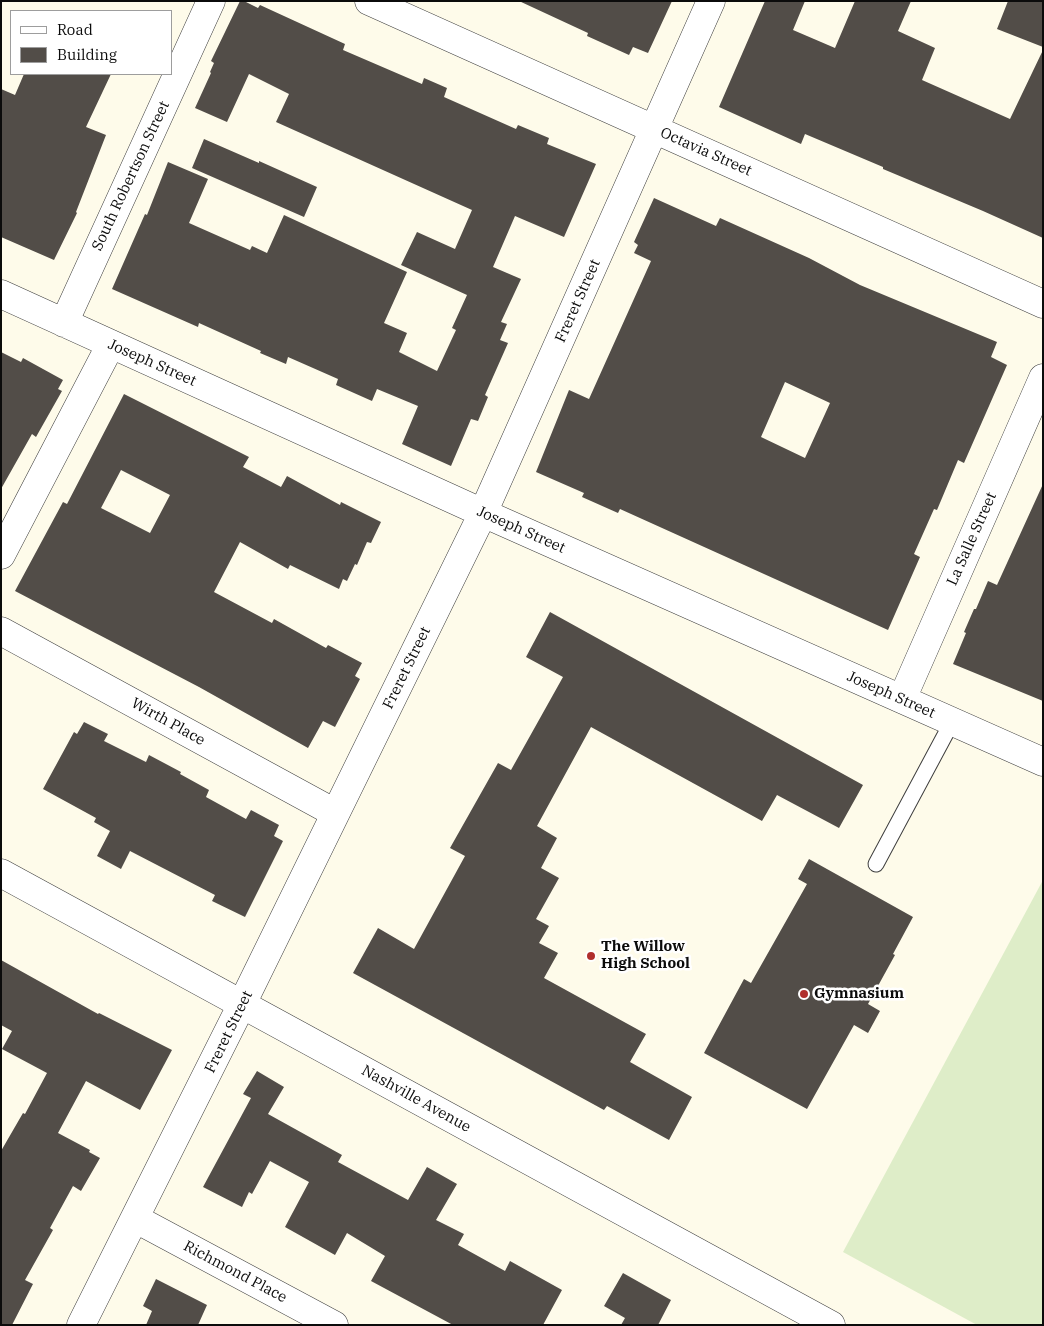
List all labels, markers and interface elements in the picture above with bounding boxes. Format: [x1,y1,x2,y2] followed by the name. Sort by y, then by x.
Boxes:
[10,10,172,75] legend
[57,20,93,39] text: Road
[57,45,117,64] text: Building
[88,98,174,254] street label: South Robertson Street
[657,124,755,180] street label: Octavia Street
[552,257,604,345] street label: Freret Street
[105,336,199,390] street label: Joseph Street
[943,490,1001,588] street label: La Salle Street
[474,503,568,557] street label: Joseph Street
[379,624,435,712] street label: Freret Street
[844,668,938,722] street label: Joseph Street
[128,694,208,750] street label: Wirth Place
[601,938,690,973] place label: The Willow High School
[585,950,597,962] marker: The Willow High School
[814,985,904,1003] place label: Gymnasium
[201,988,257,1076] street label: Freret Street
[798,988,810,1000] marker: Gymnasium
[358,1061,474,1137] street label: Nashville Avenue
[180,1237,290,1307] street label: Richmond Place

